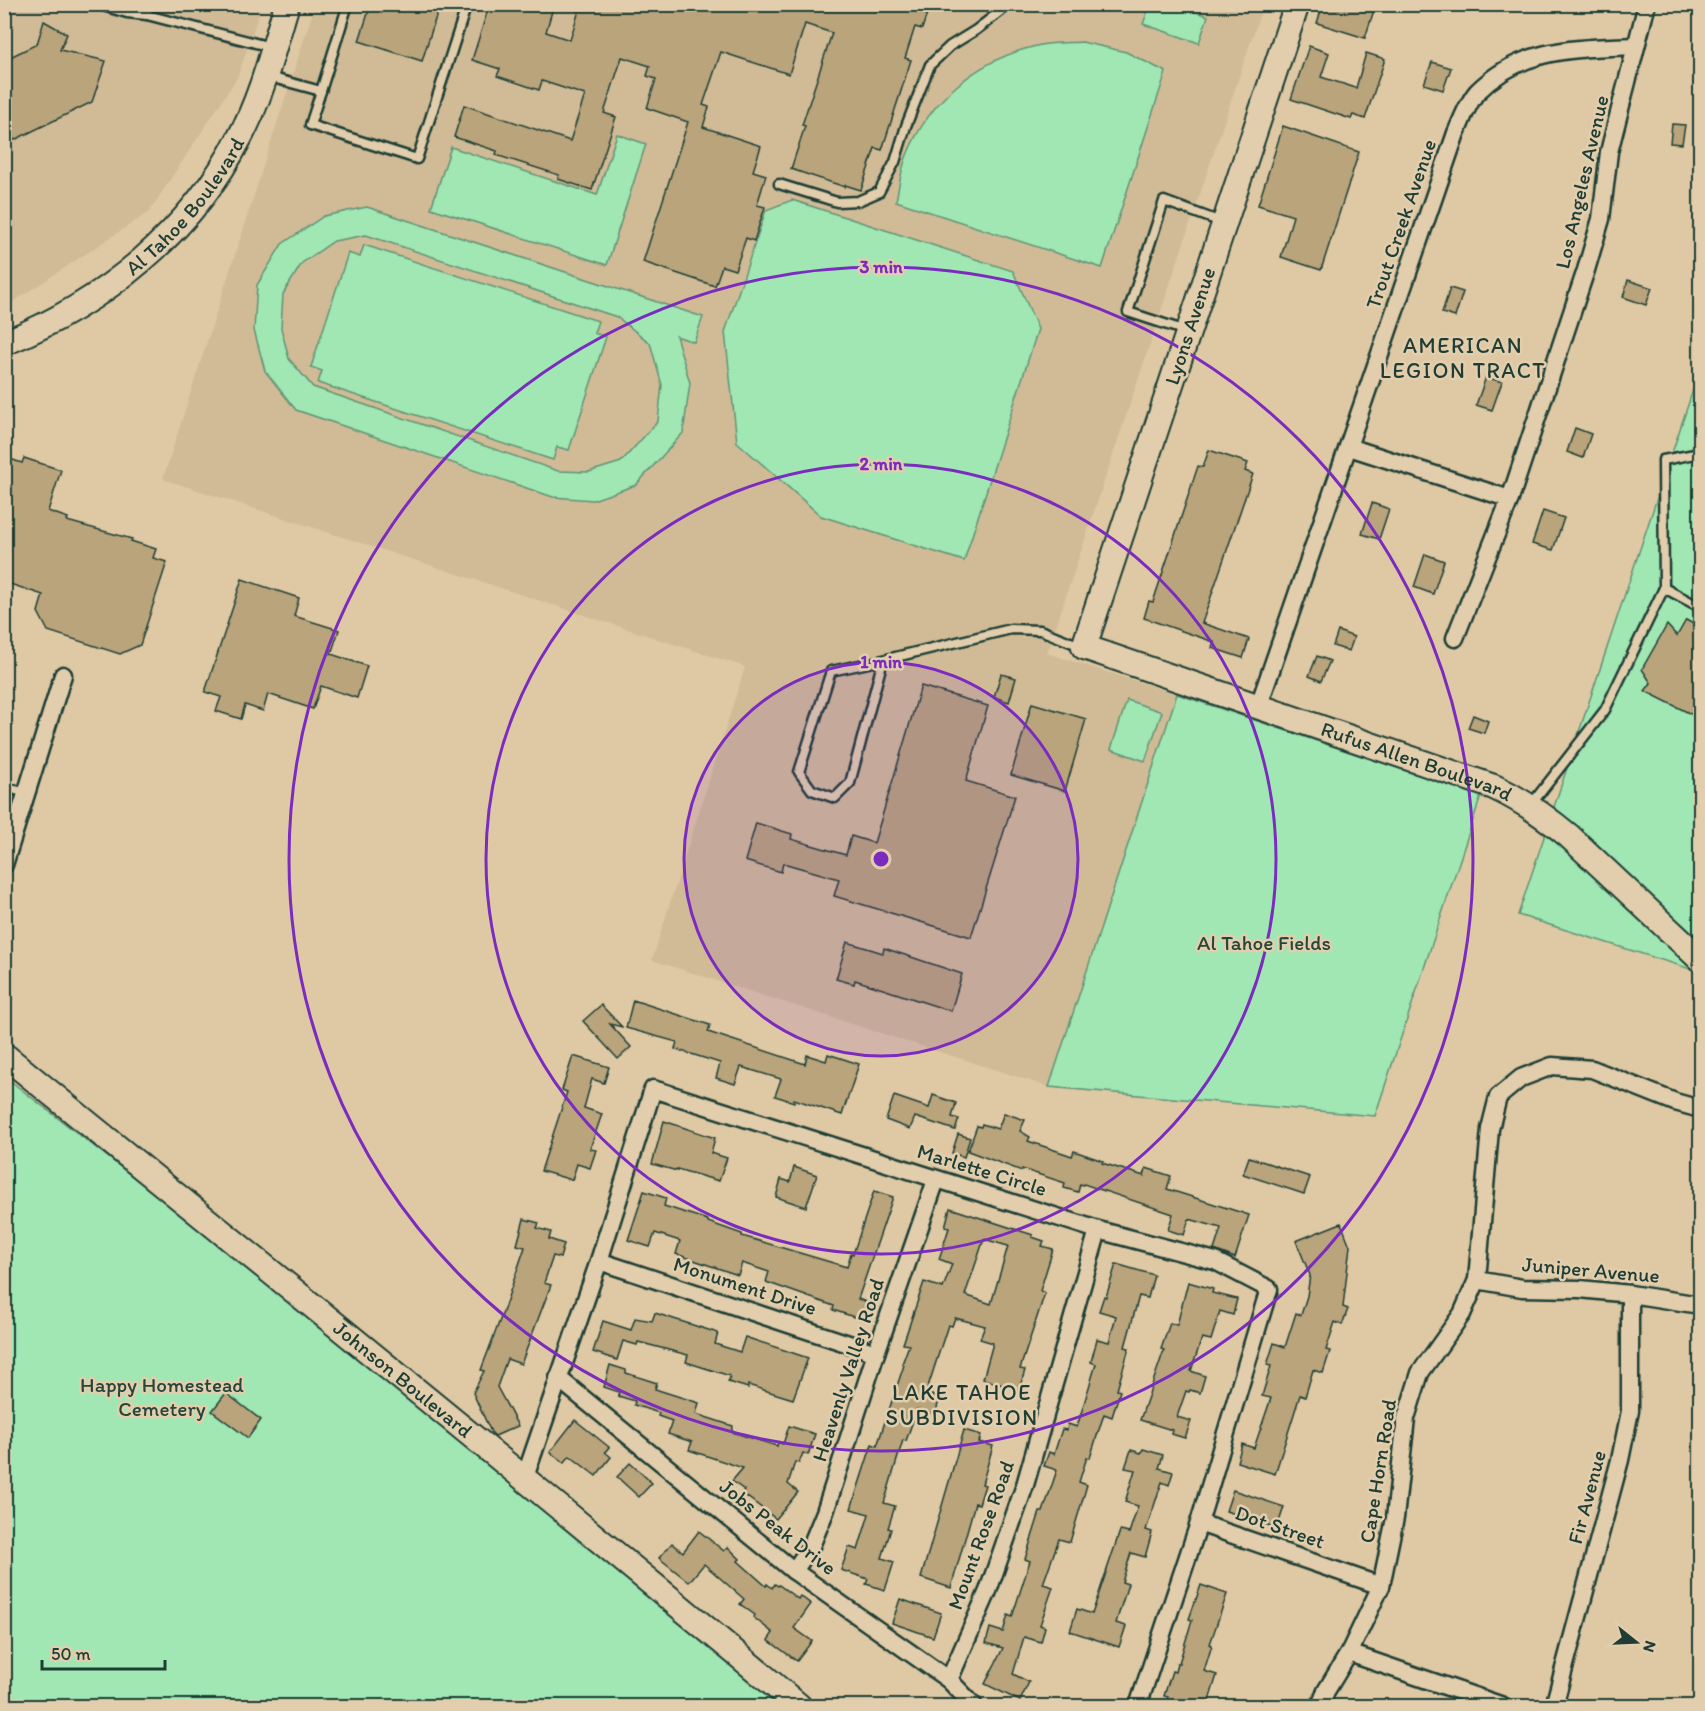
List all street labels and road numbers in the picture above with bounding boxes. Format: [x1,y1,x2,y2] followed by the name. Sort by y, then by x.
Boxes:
[1549,93,1614,271] street label: Los Angeles Avenue
[120,132,250,280] street label: Al Tahoe Boulevard
[1360,136,1441,312] street label: Trout Creek Avenue
[1159,264,1220,388] street label: Lyons Avenue
[1318,716,1517,806] street label: Rufus Allen Boulevard
[914,1138,1050,1201] street label: Marlette Circle
[670,1251,820,1320] street label: Monument Drive
[1521,1251,1661,1288] street label: Juniper Avenue
[806,1275,889,1464] street label: Heavenly Valley Road
[329,1315,478,1443] street label: Johnson Boulevard
[1354,1397,1401,1545] street label: Cape Horn Road
[1562,1447,1611,1546] street label: Fir Avenue
[942,1456,1019,1613] street label: Mount Rose Road
[715,1473,842,1580] street label: Jobs Peak Drive
[1232,1500,1328,1554] street label: Dot Street

